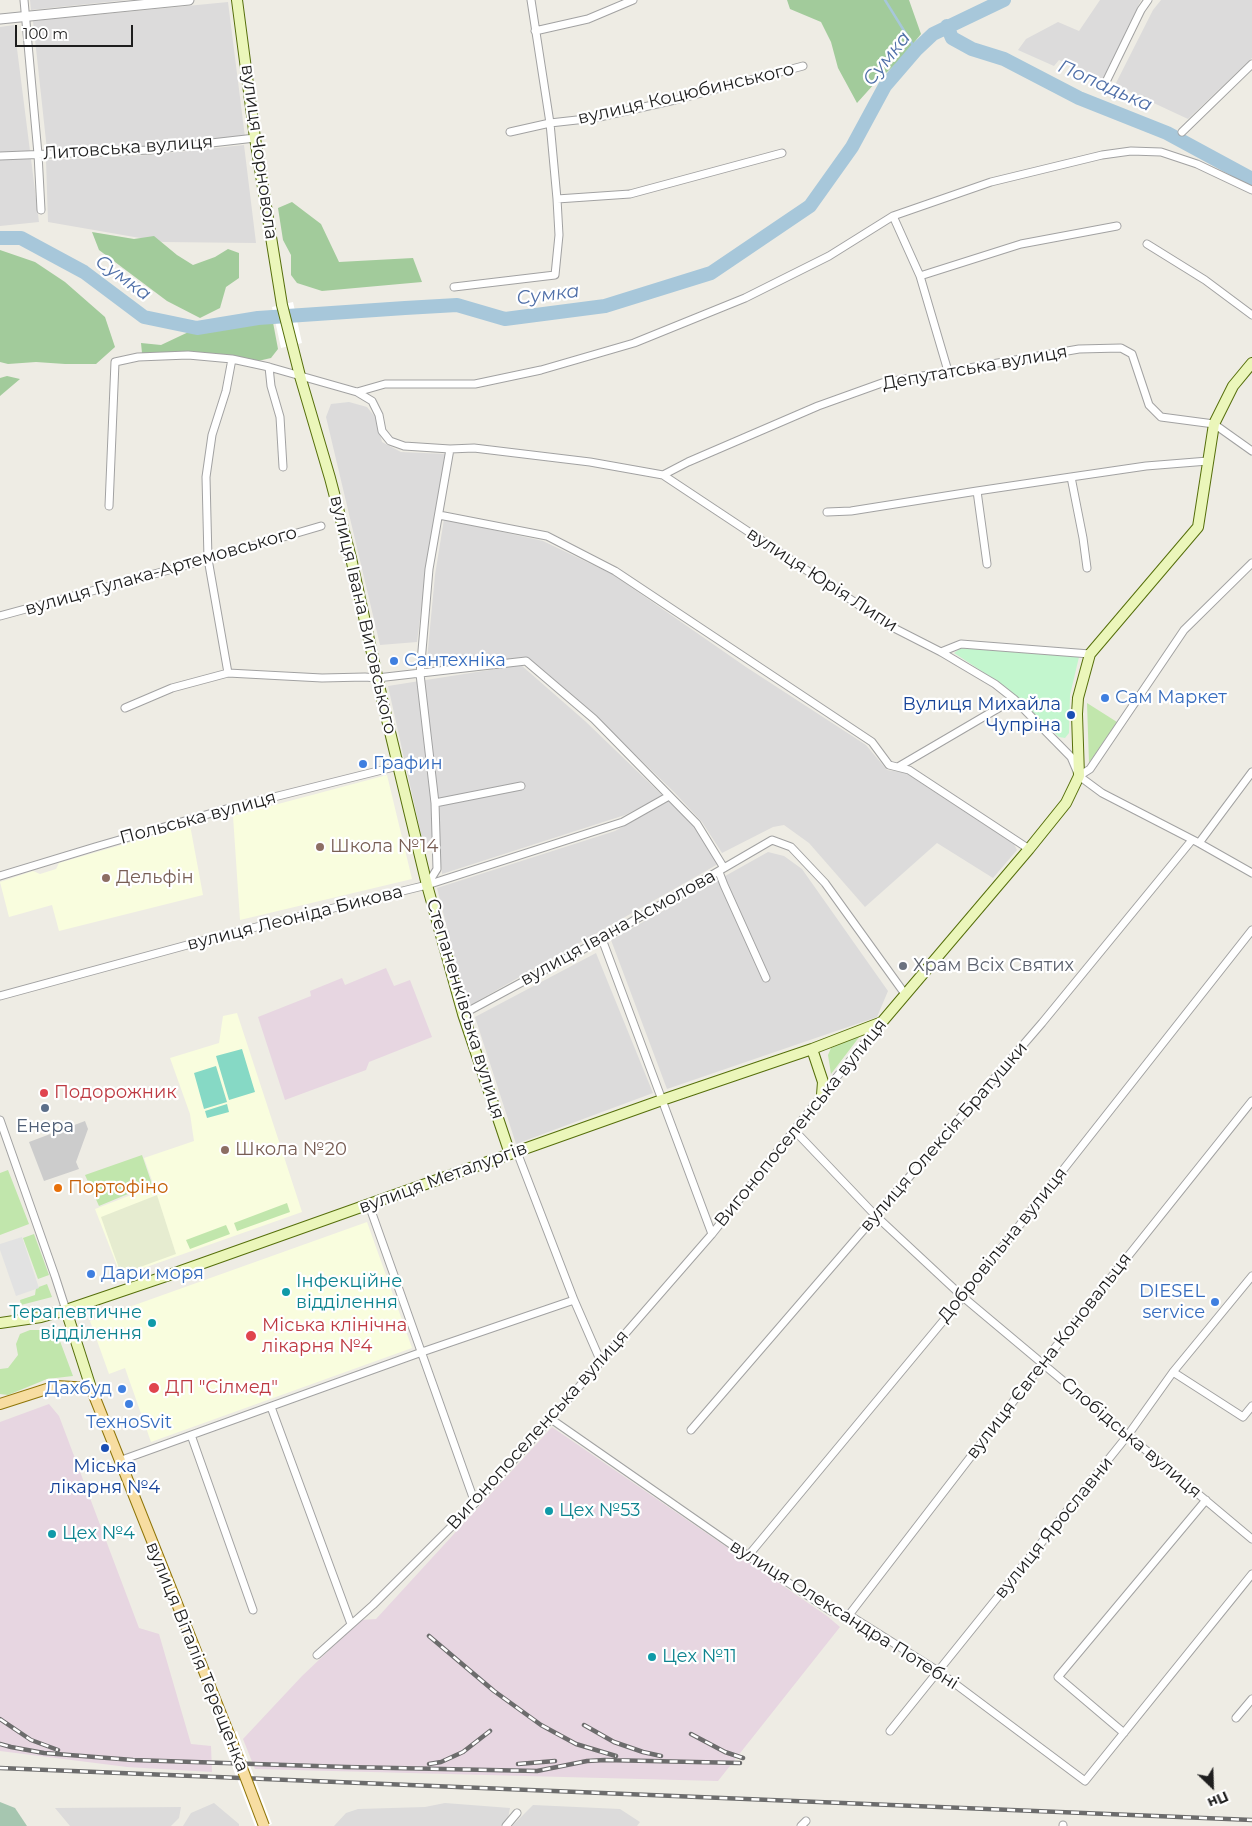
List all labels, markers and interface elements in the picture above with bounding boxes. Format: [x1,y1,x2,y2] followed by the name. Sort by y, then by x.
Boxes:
[18,15,135,47] scale bar
[23,24,68,43] text: 100 m
[858,27,916,91] water label: Сумка
[1054,55,1156,117] water label: Попадька
[576,59,796,129] street label: вулиця Коцюбинського
[236,63,282,241] street label: вулиця Чорновола
[42,131,214,165] street label: Литовська вулиця
[91,250,155,306] water label: Сумка
[515,280,581,310] water label: Сумка
[881,341,1069,395] street label: Депутатська вулиця
[325,493,401,737] street label: вулиця Івана Виговського
[23,522,299,620] street label: вулиця Гулака-Артемовського
[742,523,902,637] street label: вулиця Юрія Липи
[404,650,506,672] place label: Сантехніка
[388,655,400,667] marker: Сантехніка
[1115,687,1227,709] place label: Сам Маркет
[1099,692,1111,704] marker: Сам Маркет
[902,694,1061,736] place label: Вулиця Михайла Чупріна
[1065,709,1077,721] marker: Вулиця Михайла Чупріна
[373,753,443,775] place label: Графин
[357,758,369,770] marker: Графин
[117,787,279,849] street label: Польська вулиця
[330,836,438,858] place label: Школа №14
[314,841,326,853] marker: Школа №14
[517,865,719,991] street label: вулиця Івана Асмолова
[116,867,194,889] place label: Дельфін
[100,872,112,884] marker: Дельфін
[185,881,405,955] street label: вулиця Леоніда Бикова
[421,896,509,1122] street label: Степаненківська вулиця
[913,955,1074,977] place label: Храм Всіх Святих
[897,960,909,972] marker: Храм Всіх Святих
[710,1015,892,1231] street label: Вигонопоселенська вулиця
[856,1038,1032,1236] street label: вулиця Олексія Братушки
[54,1082,177,1104] place label: Подорожник
[38,1087,50,1099] marker: Подорожник
[39,1102,51,1114] marker: Енера
[16,1116,74,1138] place label: Енера
[356,1137,530,1219] street label: вулиця Металургів
[235,1139,347,1161] place label: Школа №20
[219,1144,231,1156] marker: Школа №20
[934,1163,1072,1327] street label: Добровільна вулиця
[68,1177,168,1199] place label: Портофіно
[52,1182,64,1194] marker: Портофіно
[962,1249,1136,1463] street label: вулиця Євгена Коновальця
[101,1263,204,1285] place label: Дари моря
[85,1268,97,1280] marker: Дари моря
[296,1271,402,1314] place label: Інфекційне відділення
[1139,1281,1205,1324] place label: DIESEL service
[280,1286,292,1298] marker: Інфекційне відділення
[1209,1296,1221,1308] marker: DIESEL service
[9,1302,142,1345] place label: Терапевтичне відділення
[262,1315,407,1358] place label: Міська клінічна лікарня №4
[146,1317,158,1329] marker: Терапевтичне відділення
[442,1326,634,1534] street label: Вигонопоселенська вулиця
[244,1329,258,1343] marker: Міська клінічна лікарня №4
[1056,1373,1206,1503] street label: Слобідська вулиця
[165,1377,278,1399] place label: ДП "Сілмед"
[45,1378,112,1400] place label: Дахбуд
[147,1381,161,1395] marker: ДП "Сілмед"
[116,1383,128,1395] marker: Дахбуд
[123,1398,135,1410] marker: ТехноSvit
[86,1412,172,1434] place label: ТехноSvit
[99,1442,111,1454] marker: Міська лікарня №4
[990,1453,1118,1603] street label: вулиця Ярославни
[50,1456,160,1498] place label: Міська лікарня №4
[559,1500,641,1522] place label: Цех №53
[543,1505,555,1517] marker: Цех №53
[62,1523,135,1545] place label: Цех №4
[46,1528,58,1540] marker: Цех №4
[725,1535,963,1695] street label: вулиця Олександра Потебні
[141,1539,253,1775] street label: вулиця Віталія Терещенка
[662,1646,737,1668] place label: Цех №11
[646,1651,658,1663] marker: Цех №11
[1187,1761,1237,1811] north arrow
[1205,1787,1231,1812] text: Пн

